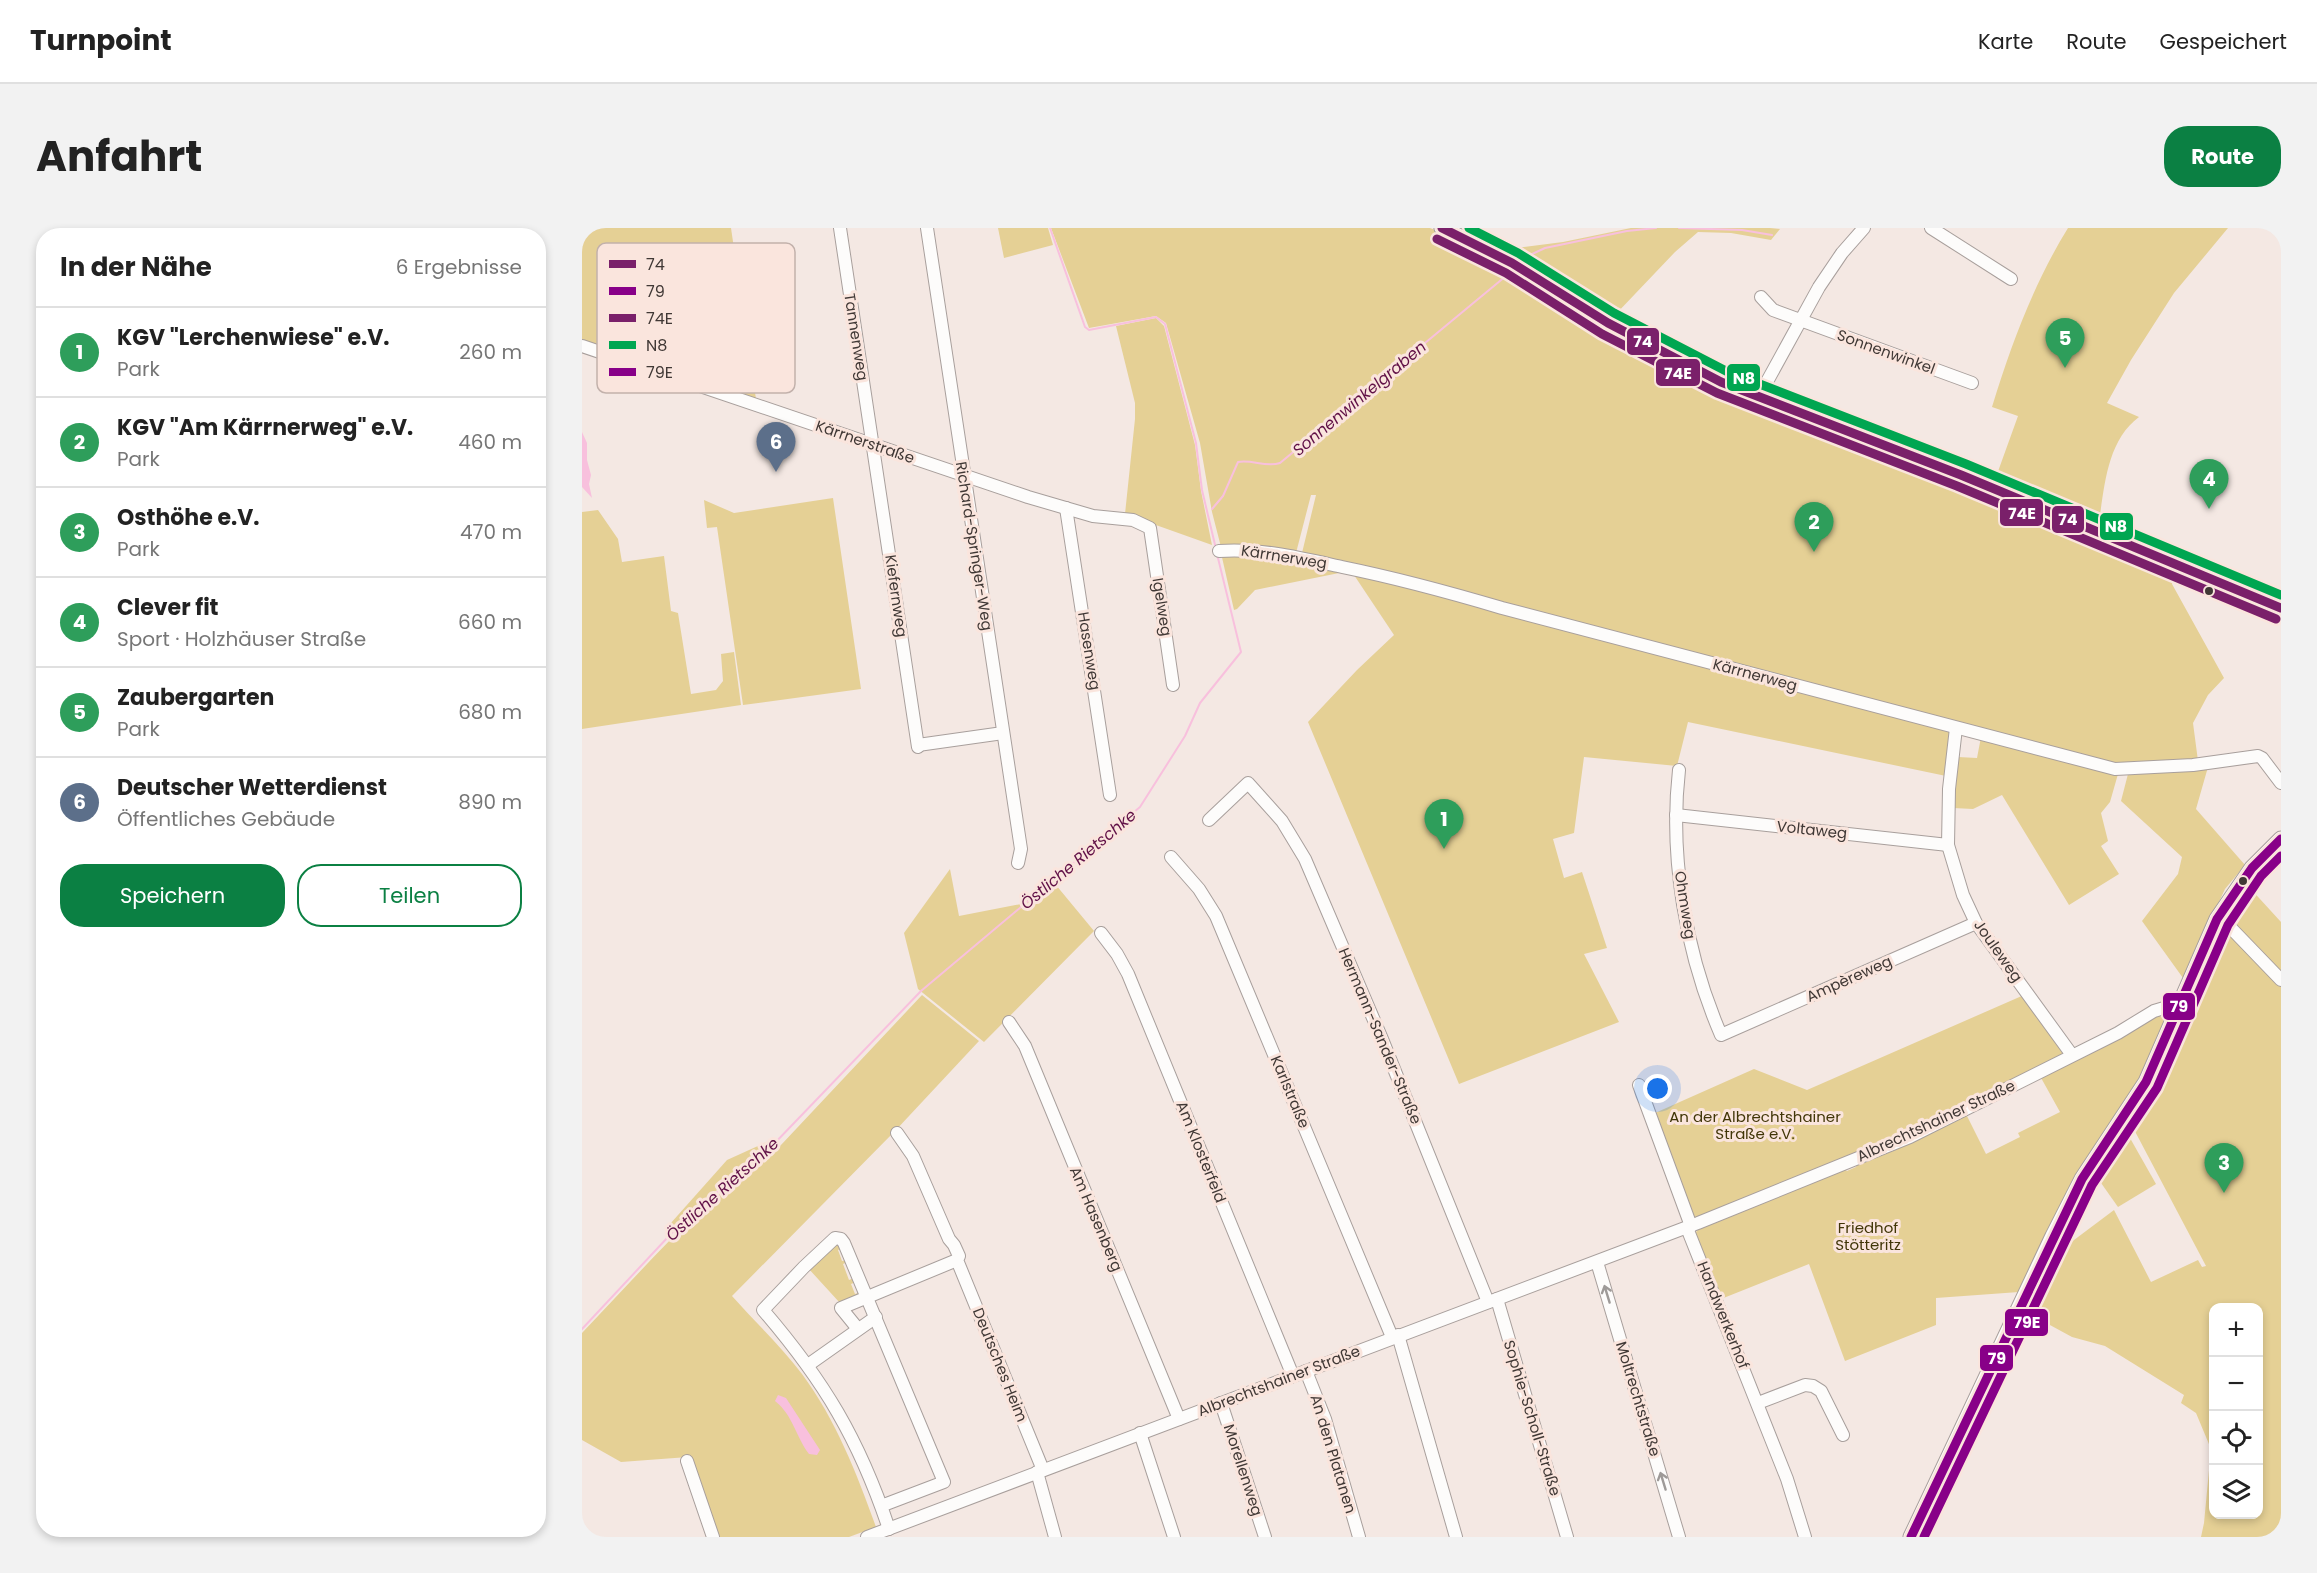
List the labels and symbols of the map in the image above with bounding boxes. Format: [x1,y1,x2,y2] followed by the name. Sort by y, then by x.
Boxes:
[597,243,795,393] legend
[646,253,665,276] text: 74
[646,280,665,303] text: 79
[839,292,874,382] street label: Tannenweg
[646,307,673,330] text: 74E
[2046,318,2084,368] pin: 5
[1834,324,1938,379] street label: Sonnenwinkel
[1626,327,1660,356] line badge: 74
[1633,330,1653,353] text: 74
[646,334,667,357] text: N8
[1288,336,1431,461] water label: Sonnenwinkelgraben
[1655,358,1701,387] line badge: 74E
[646,361,673,384] text: 79E
[1664,362,1692,385] text: 74E
[1726,363,1761,392] line badge: N8
[1733,367,1755,390] text: N8
[813,415,917,468] street label: Kärrnerstraße
[756,422,796,472] pin: 6
[951,460,998,632] street label: Richard-Springer-Weg
[2190,460,2228,509] pin: 4
[1999,498,2044,527] line badge: 74E
[1794,502,1834,552] pin: 2
[2008,502,2036,525] text: 74E
[2051,505,2085,534] line badge: 74
[2058,508,2078,531] text: 74
[2099,512,2134,541] line badge: N8
[2105,515,2127,538] text: N8
[1240,539,1328,574] street label: Kärrnerweg
[880,553,913,639] street label: Kiefernweg
[1148,576,1177,637] street label: Igelweg
[2203,585,2215,597] unlabelled marker
[1073,610,1106,692] street label: Hasenweg
[1711,653,1800,696] street label: Kärrnerweg
[1424,800,1464,849] pin: 1
[1015,804,1141,915] water label: Östliche Rietschke
[1776,815,1848,844] street label: Voltaweg
[1670,869,1701,940] street label: Ohmweg
[2237,875,2249,887] unlabelled marker
[1969,915,2028,986] street label: Jouleweg
[1334,944,1427,1127] street label: Hermann-Sander-Straße
[1803,950,1895,1007] street label: Ampèreweg
[2162,992,2196,1021] line badge: 79
[2170,995,2188,1018] text: 79
[1266,1052,1315,1131] street label: Karlstraße
[1643,1074,1672,1103] your location
[1853,1075,2018,1166] street label: Albrechtshainer Straße
[1171,1098,1231,1206] street label: Am Klosterfeld
[1669,1106,1841,1144] park label: An der Albrechtshainer Straße e.V.
[661,1132,784,1246] water label: Östliche Rietschke
[2204,1144,2244,1193] pin: 3
[1065,1163,1128,1274] street label: Am Hasenberg
[1835,1217,1901,1255] park label: Friedhof Stötteritz
[1692,1258,1755,1372] street label: Handwerkerhof
[1601,1285,1612,1304] one-way arrow
[968,1305,1033,1425] street label: Deutsches Heim
[2004,1308,2049,1337] line badge: 79E
[2013,1311,2041,1334] text: 79E
[1499,1337,1566,1498] street label: Sophie-Scholl-Straße
[1611,1339,1666,1459] street label: Moltrechtstraße
[1195,1340,1363,1421] street label: Albrechtshainer Straße
[1979,1344,2014,1372] line badge: 79
[1988,1347,2006,1370] text: 79
[1305,1392,1362,1516] street label: An den Platanen
[1219,1421,1268,1518] street label: Morellenweg
[1657,1472,1668,1491] one-way arrow

